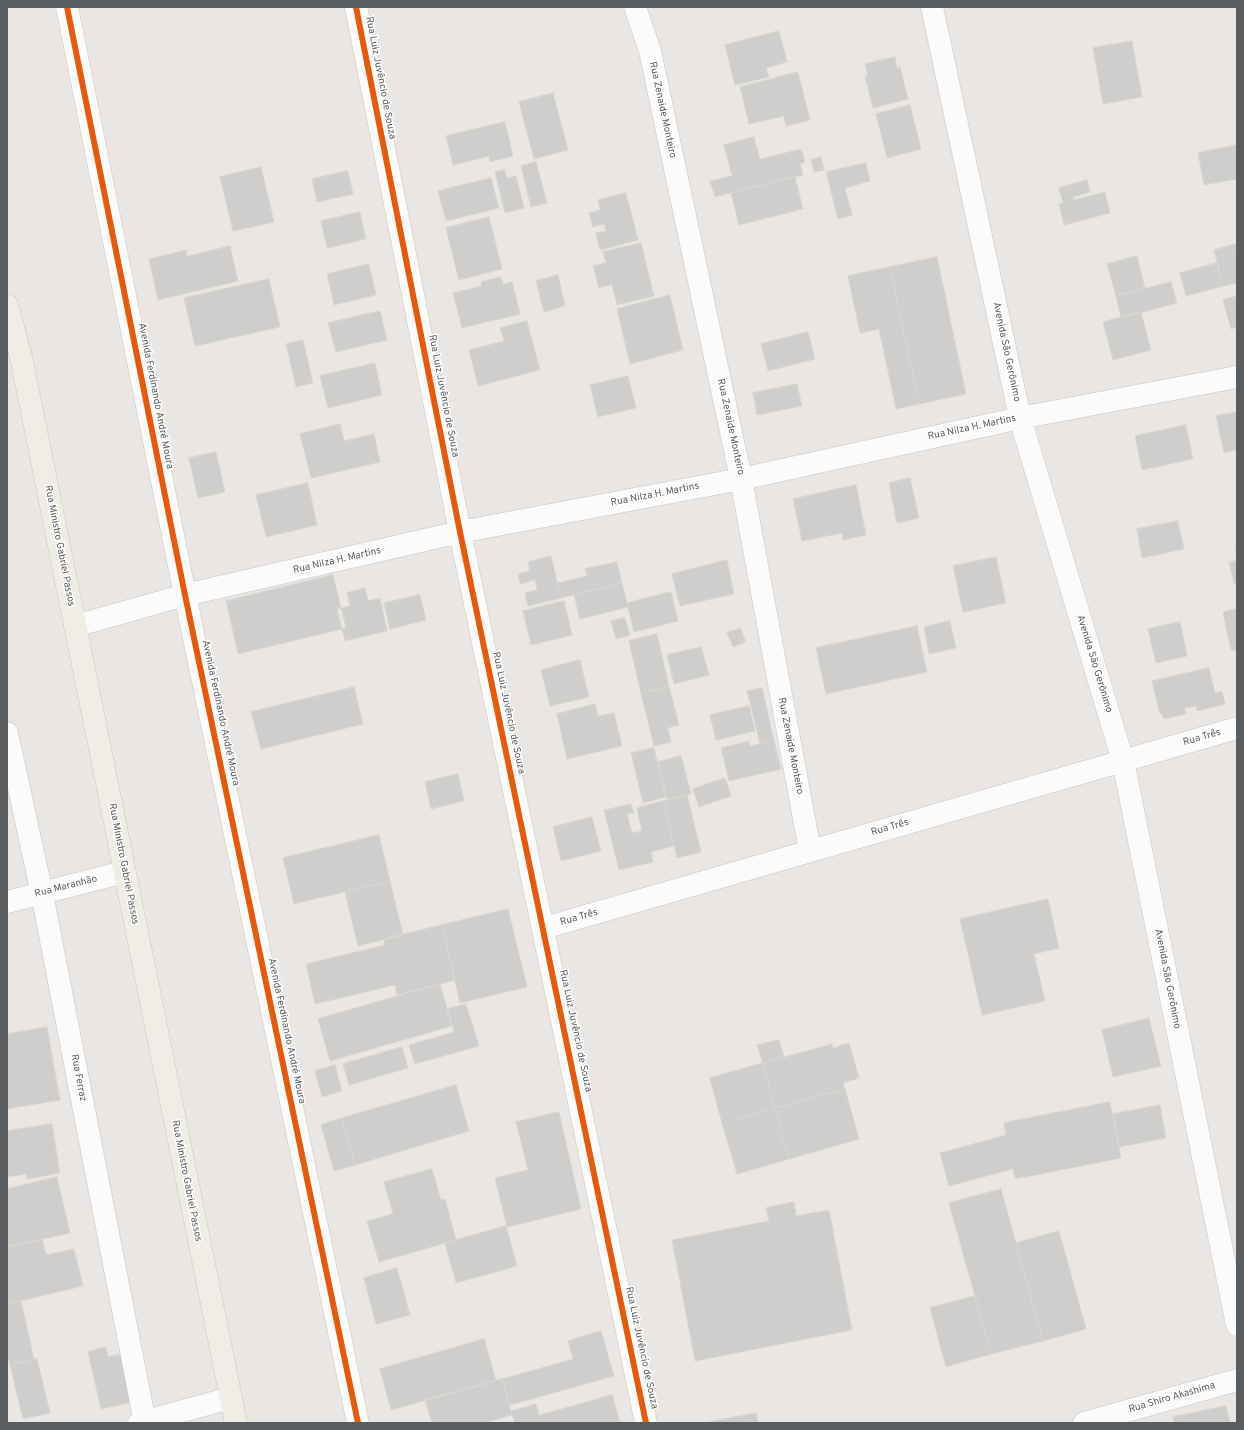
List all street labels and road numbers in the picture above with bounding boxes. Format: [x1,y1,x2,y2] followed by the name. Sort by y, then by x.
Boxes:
[362,16,398,140] street label: Rua Luiz Juvêncio de Souza
[646,61,678,159] street label: Rua Zenaide Monteiro
[990,301,1022,403] street label: Avenida São Gerônimo
[135,322,175,470] street label: Avenida Ferdinando André Moura
[425,334,461,458] street label: Rua Luiz Juvêncio de Souza
[714,378,746,476] street label: Rua Zenaide Monteiro
[927,413,1017,443] street label: Rua Nilza H. Martins
[610,481,700,509] street label: Rua Nilza H. Martins
[41,484,77,608] street label: Rua Ministro Gabriel Passos
[292,545,382,577] street label: Rua Nilza H. Martins
[1073,614,1115,714] street label: Avenida São Gerônimo
[199,639,241,787] street label: Avenida Ferdinando André Moura
[489,651,527,775] street label: Rua Luiz Juvêncio de Souza
[775,697,805,795] street label: Rua Zenaide Monteiro
[1182,727,1222,749] street label: Rua Três
[105,802,141,926] street label: Rua Ministro Gabriel Passos
[870,817,910,839] street label: Rua Três
[33,873,99,901] street label: Rua Maranhão
[559,907,599,929] street label: Rua Três
[1151,928,1183,1030] street label: Avenida São Gerônimo
[265,957,307,1105] street label: Avenida Ferdinando André Moura
[556,969,594,1093] street label: Rua Luiz Juvêncio de Souza
[68,1053,88,1103] street label: Rua Ferraz
[168,1119,204,1243] street label: Rua Ministro Gabriel Passos
[622,1286,660,1410] street label: Rua Luiz Juvêncio de Souza
[1127,1380,1217,1416] street label: Rua Shiro Akashima

